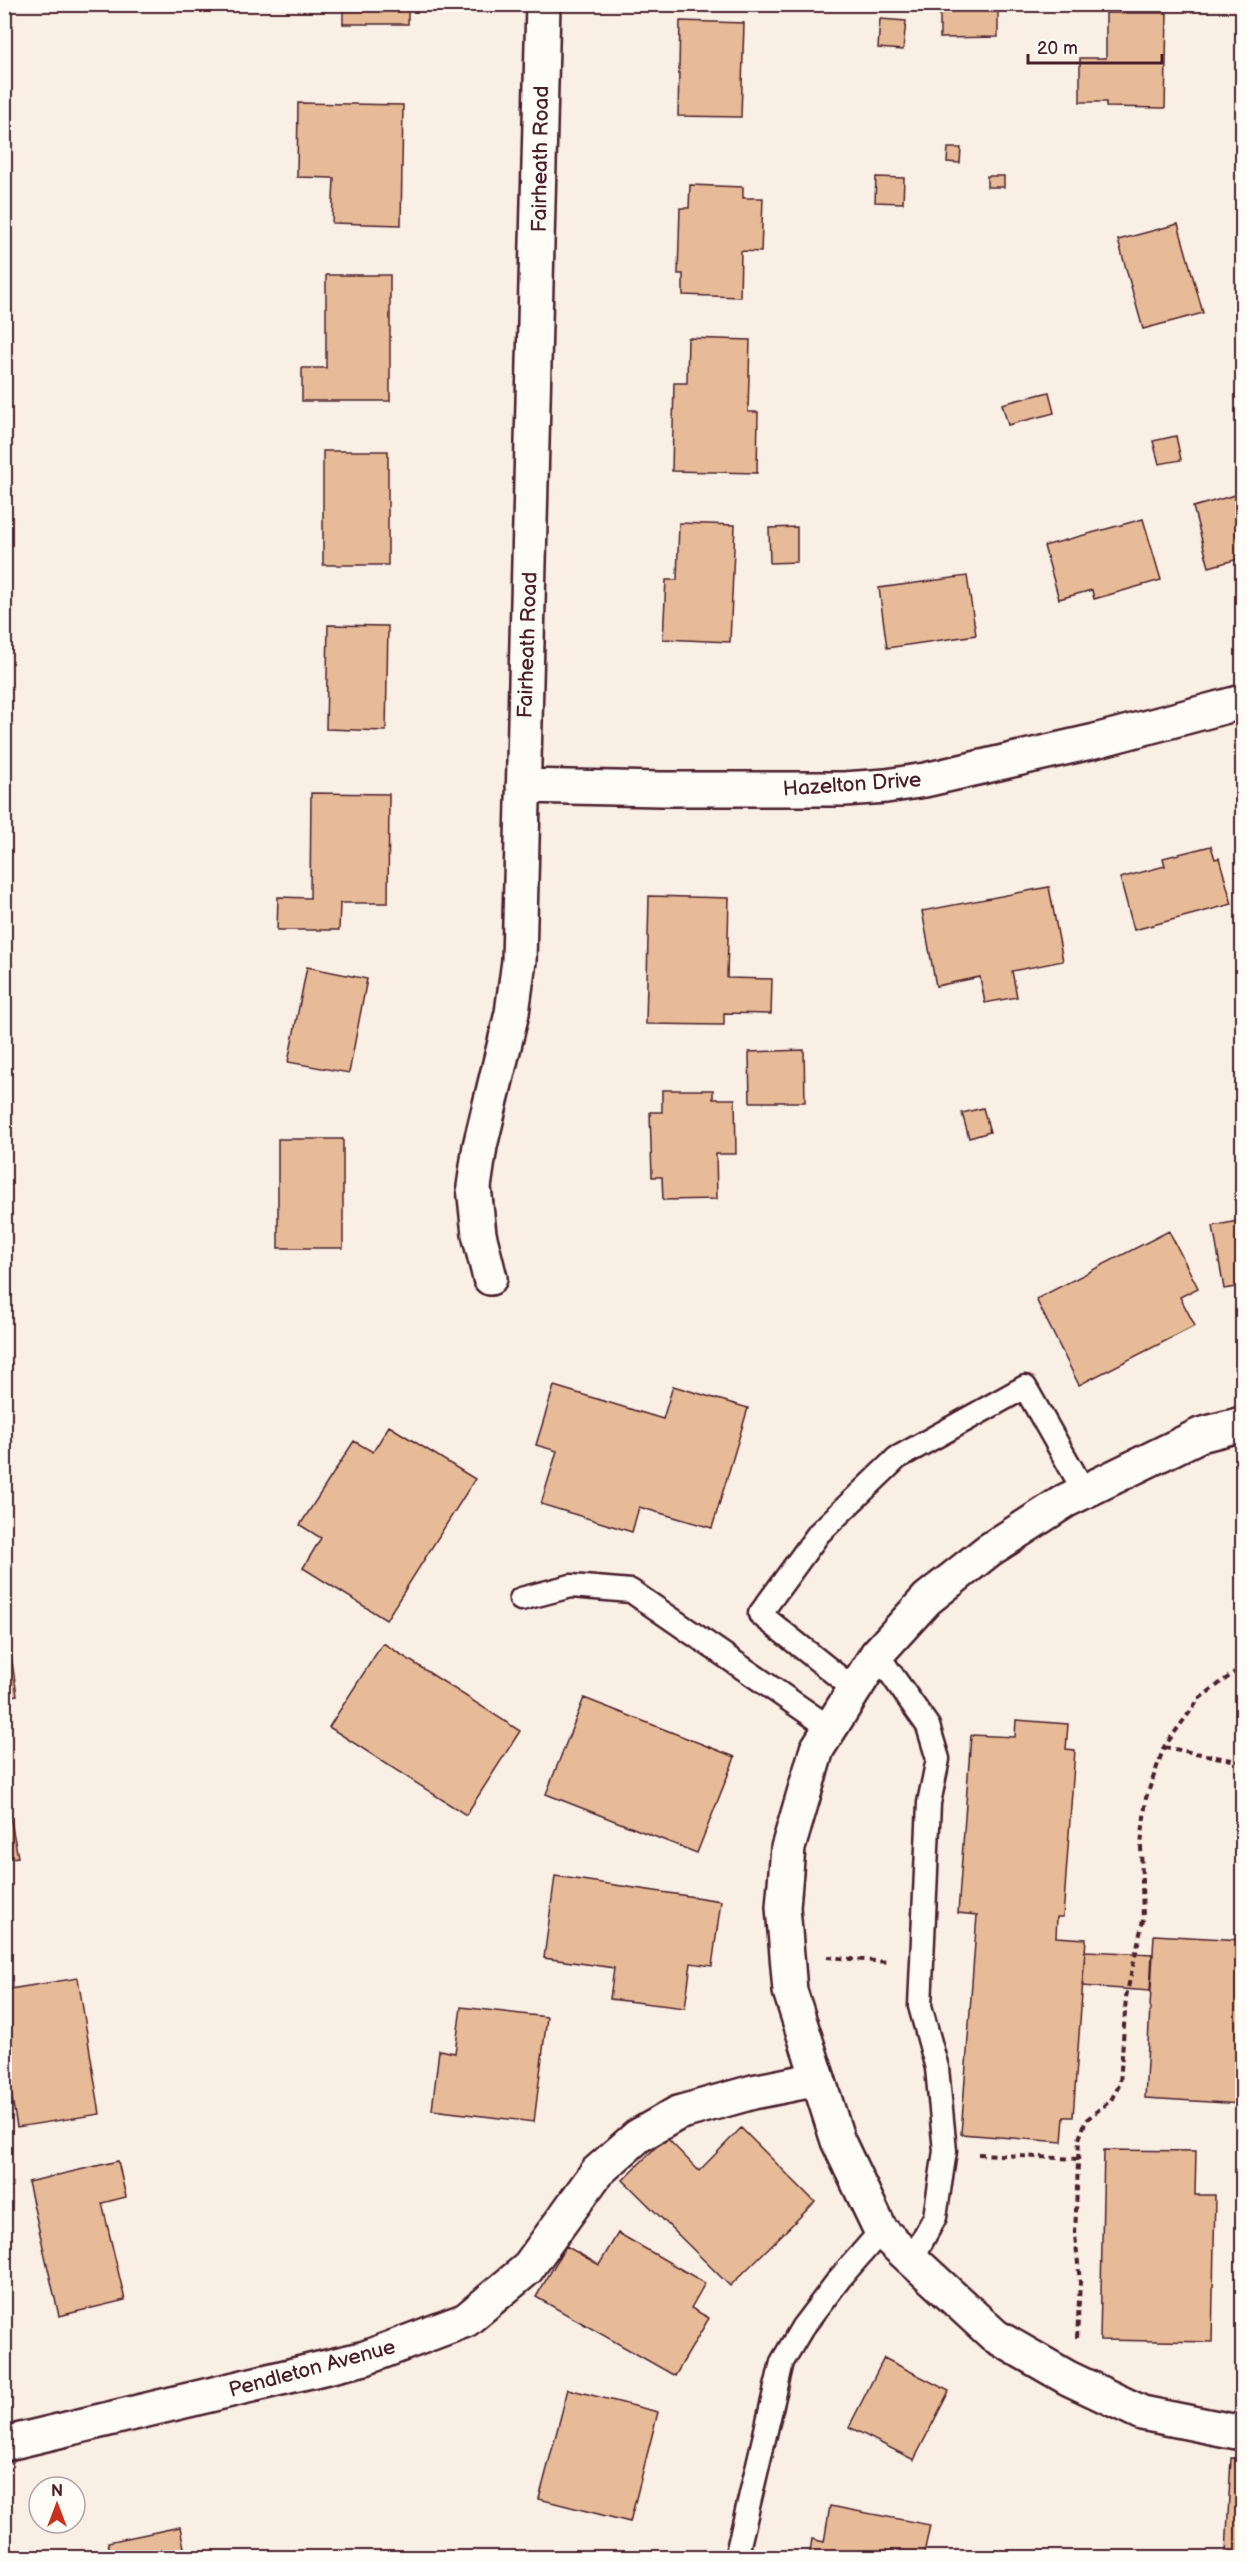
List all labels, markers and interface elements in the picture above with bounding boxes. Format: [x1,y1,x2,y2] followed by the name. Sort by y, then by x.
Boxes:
[1028,27,1162,65] scale bar
[1037,38,1078,59] text: 20 m
[527,85,554,233] street label: Fairheath Road
[512,571,543,719] street label: Fairheath Road
[782,767,922,802] street label: Hazelton Drive
[226,2334,398,2403] street label: Pendleton Avenue
[27,2475,87,2535] north arrow
[51,2482,63,2501] text: N

